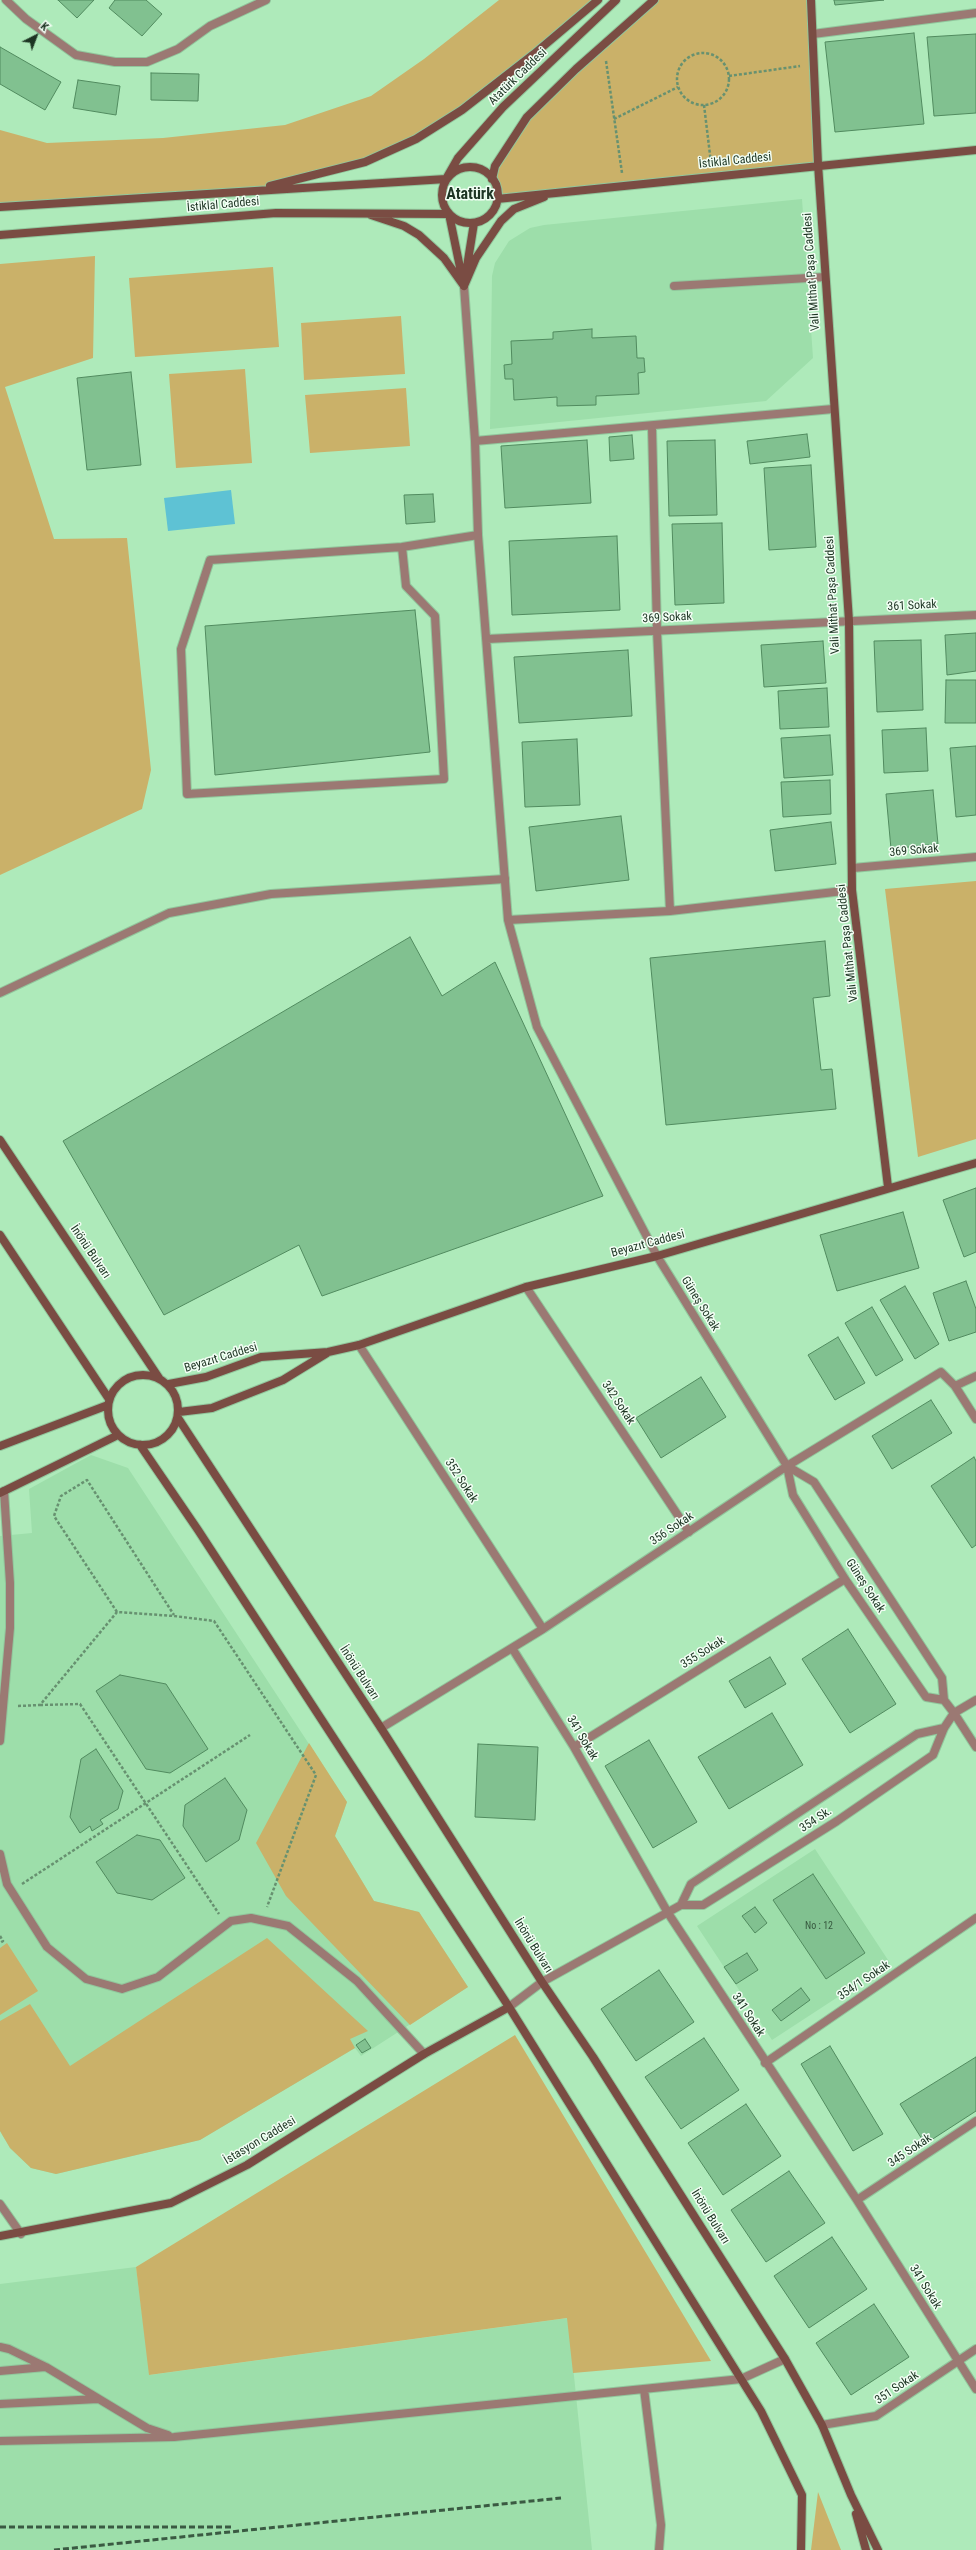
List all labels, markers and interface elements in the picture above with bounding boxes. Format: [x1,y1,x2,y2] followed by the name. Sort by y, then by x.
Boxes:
[16,16,56,56] north arrow
[38,20,51,34] text: K
[486,46,550,108] street label: Atatürk Caddesi
[698,150,772,172] street label: İstiklal Caddesi
[446,185,494,205] district label: Atatürk
[186,195,260,215] street label: İstiklal Caddesi
[801,212,823,332] street label: Vali Mithat Paşa Caddesi
[823,536,843,654] street label: Vali Mithat Paşa Caddesi
[887,598,937,614] street label: 361 Sokak
[642,610,692,626] street label: 369 Sokak
[889,842,939,860] street label: 369 Sokak
[835,883,861,1003] street label: Vali Mithat Paşa Caddesi
[67,1222,113,1282] street label: İnönü Bulvarı
[610,1227,686,1261] street label: Beyazıt Caddesi
[678,1274,722,1334] street label: Güneş Sokak
[183,1340,259,1376] street label: Beyazıt Caddesi
[598,1379,638,1427] street label: 342 Sokak
[442,1456,480,1506] street label: 352 Sokak
[648,1509,696,1549] street label: 356 Sokak
[842,1556,888,1616] street label: Güneş Sokak
[678,1634,728,1672] street label: 355 Sokak
[336,1643,382,1703] street label: İnönü Bulvarı
[563,1713,601,1763] street label: 341 Sokak
[797,1804,835,1836] street label: 354 Sk.
[511,1916,555,1976] street label: İnönü Bulvarı
[805,1920,833,1932] house number: No : 12
[835,1958,893,2004] street label: 354/1 Sokak
[729,1990,767,2040] street label: 341 Sokak
[222,2114,298,2168] street label: İstasyon Caddesi
[886,2131,934,2171] street label: 345 Sokak
[688,2187,732,2247] street label: İnönü Bulvarı
[906,2262,944,2312] street label: 341 Sokak
[873,2368,921,2408] street label: 351 Sokak

